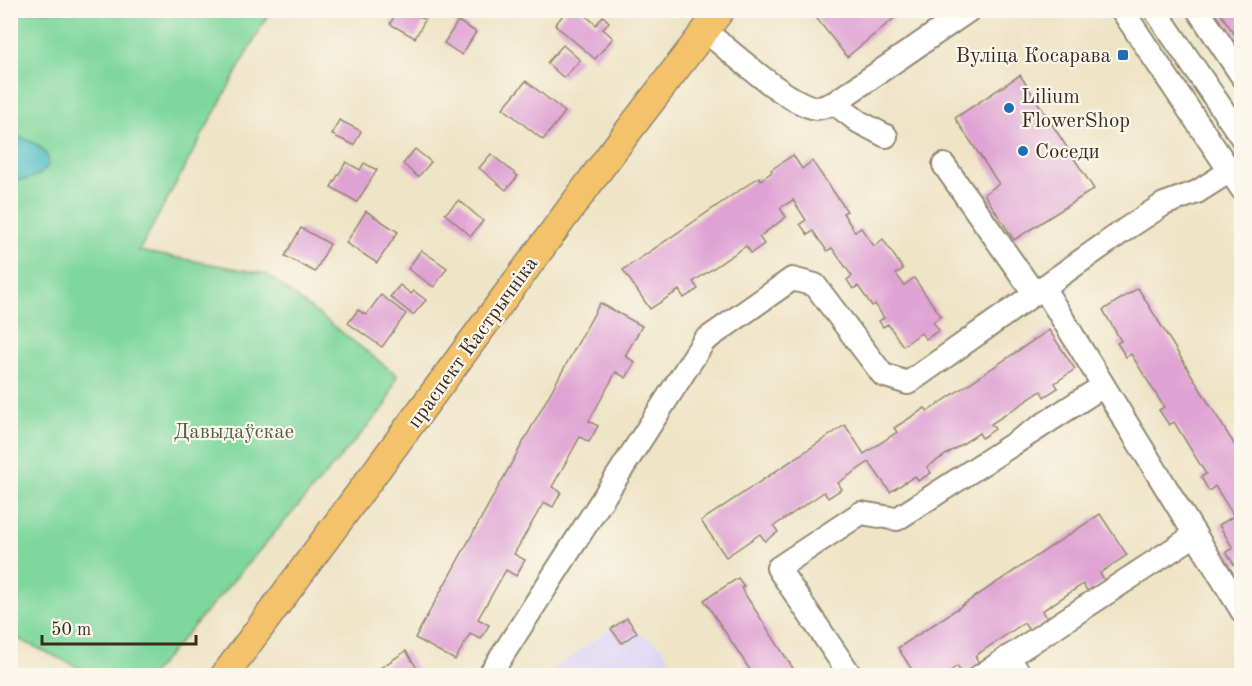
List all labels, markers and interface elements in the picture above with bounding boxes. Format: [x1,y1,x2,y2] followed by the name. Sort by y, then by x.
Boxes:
[956,46,1111,67] place label: Вуліца Косарава
[1116,48,1130,62] marker: Вуліца Косарава
[1021,87,1130,132] place label: Lilium FlowerShop
[1002,101,1016,115] marker: Lilium FlowerShop
[1035,142,1100,163] place label: Соседи
[1016,144,1030,158] marker: Соседи
[404,253,542,433] street label: праспект Кастрычніка
[174,422,294,443] park label: Давыдаўскае
[42,608,196,646] scale bar
[51,621,91,639] text: 50 m

